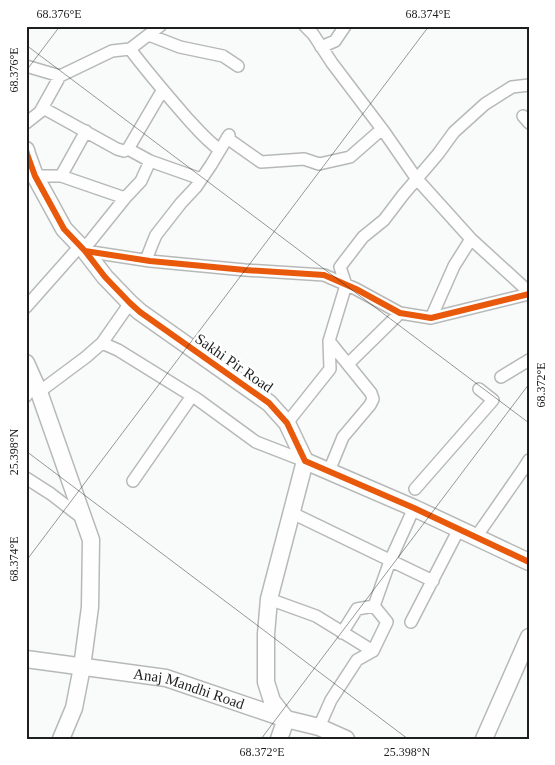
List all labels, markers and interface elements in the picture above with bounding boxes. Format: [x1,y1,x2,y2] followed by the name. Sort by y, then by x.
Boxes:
[36,7,82,21] text: 68.376°E
[405,7,451,21] text: 68.374°E
[7,47,21,93] text: 68.376°E
[192,330,276,396] street label: Sakhi Pir Road
[534,362,548,408] text: 68.372°E
[7,428,21,475] text: 25.398°N
[7,536,21,582] text: 68.374°E
[132,666,247,712] street label: Anaj Mandhi Road
[239,745,285,759] text: 68.372°E
[384,745,431,759] text: 25.398°N

